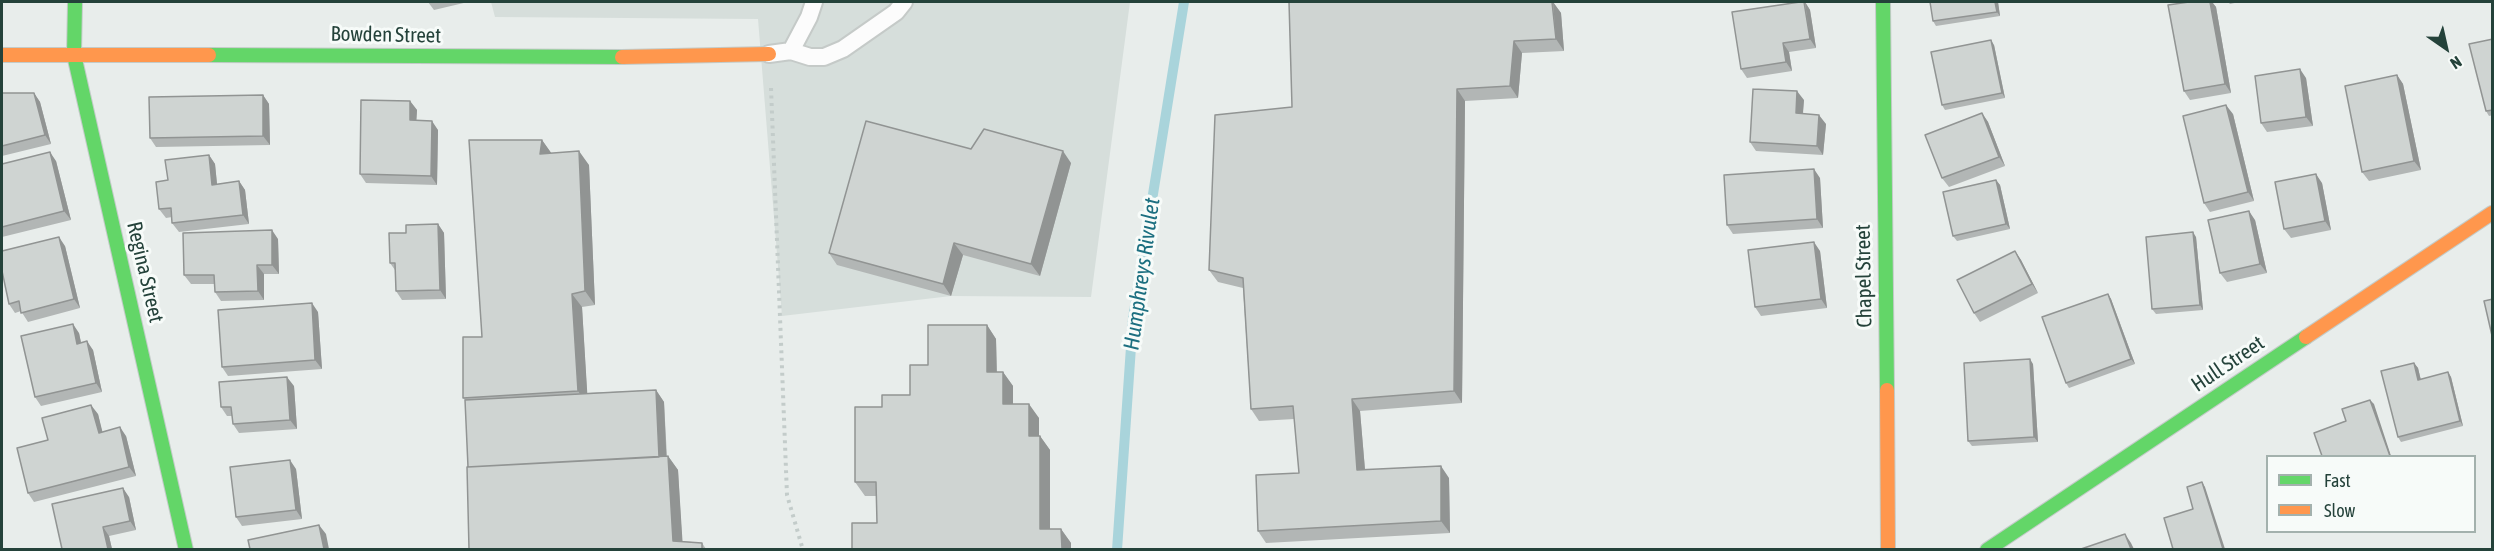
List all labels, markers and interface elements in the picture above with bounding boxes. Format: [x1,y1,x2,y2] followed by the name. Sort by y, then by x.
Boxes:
[2416,18,2476,78] north arrow
[331,21,441,49] street label: Bowden Street
[2447,53,2465,73] text: N
[1118,196,1166,352] water label: Humphreys Rivulet
[121,219,169,325] street label: Regina Street
[1850,224,1878,328] street label: Chapel Street
[2187,331,2269,397] street label: Hull Street
[2266,455,2476,533] legend
[2324,470,2351,491] text: Fast
[2324,500,2355,521] text: Slow

